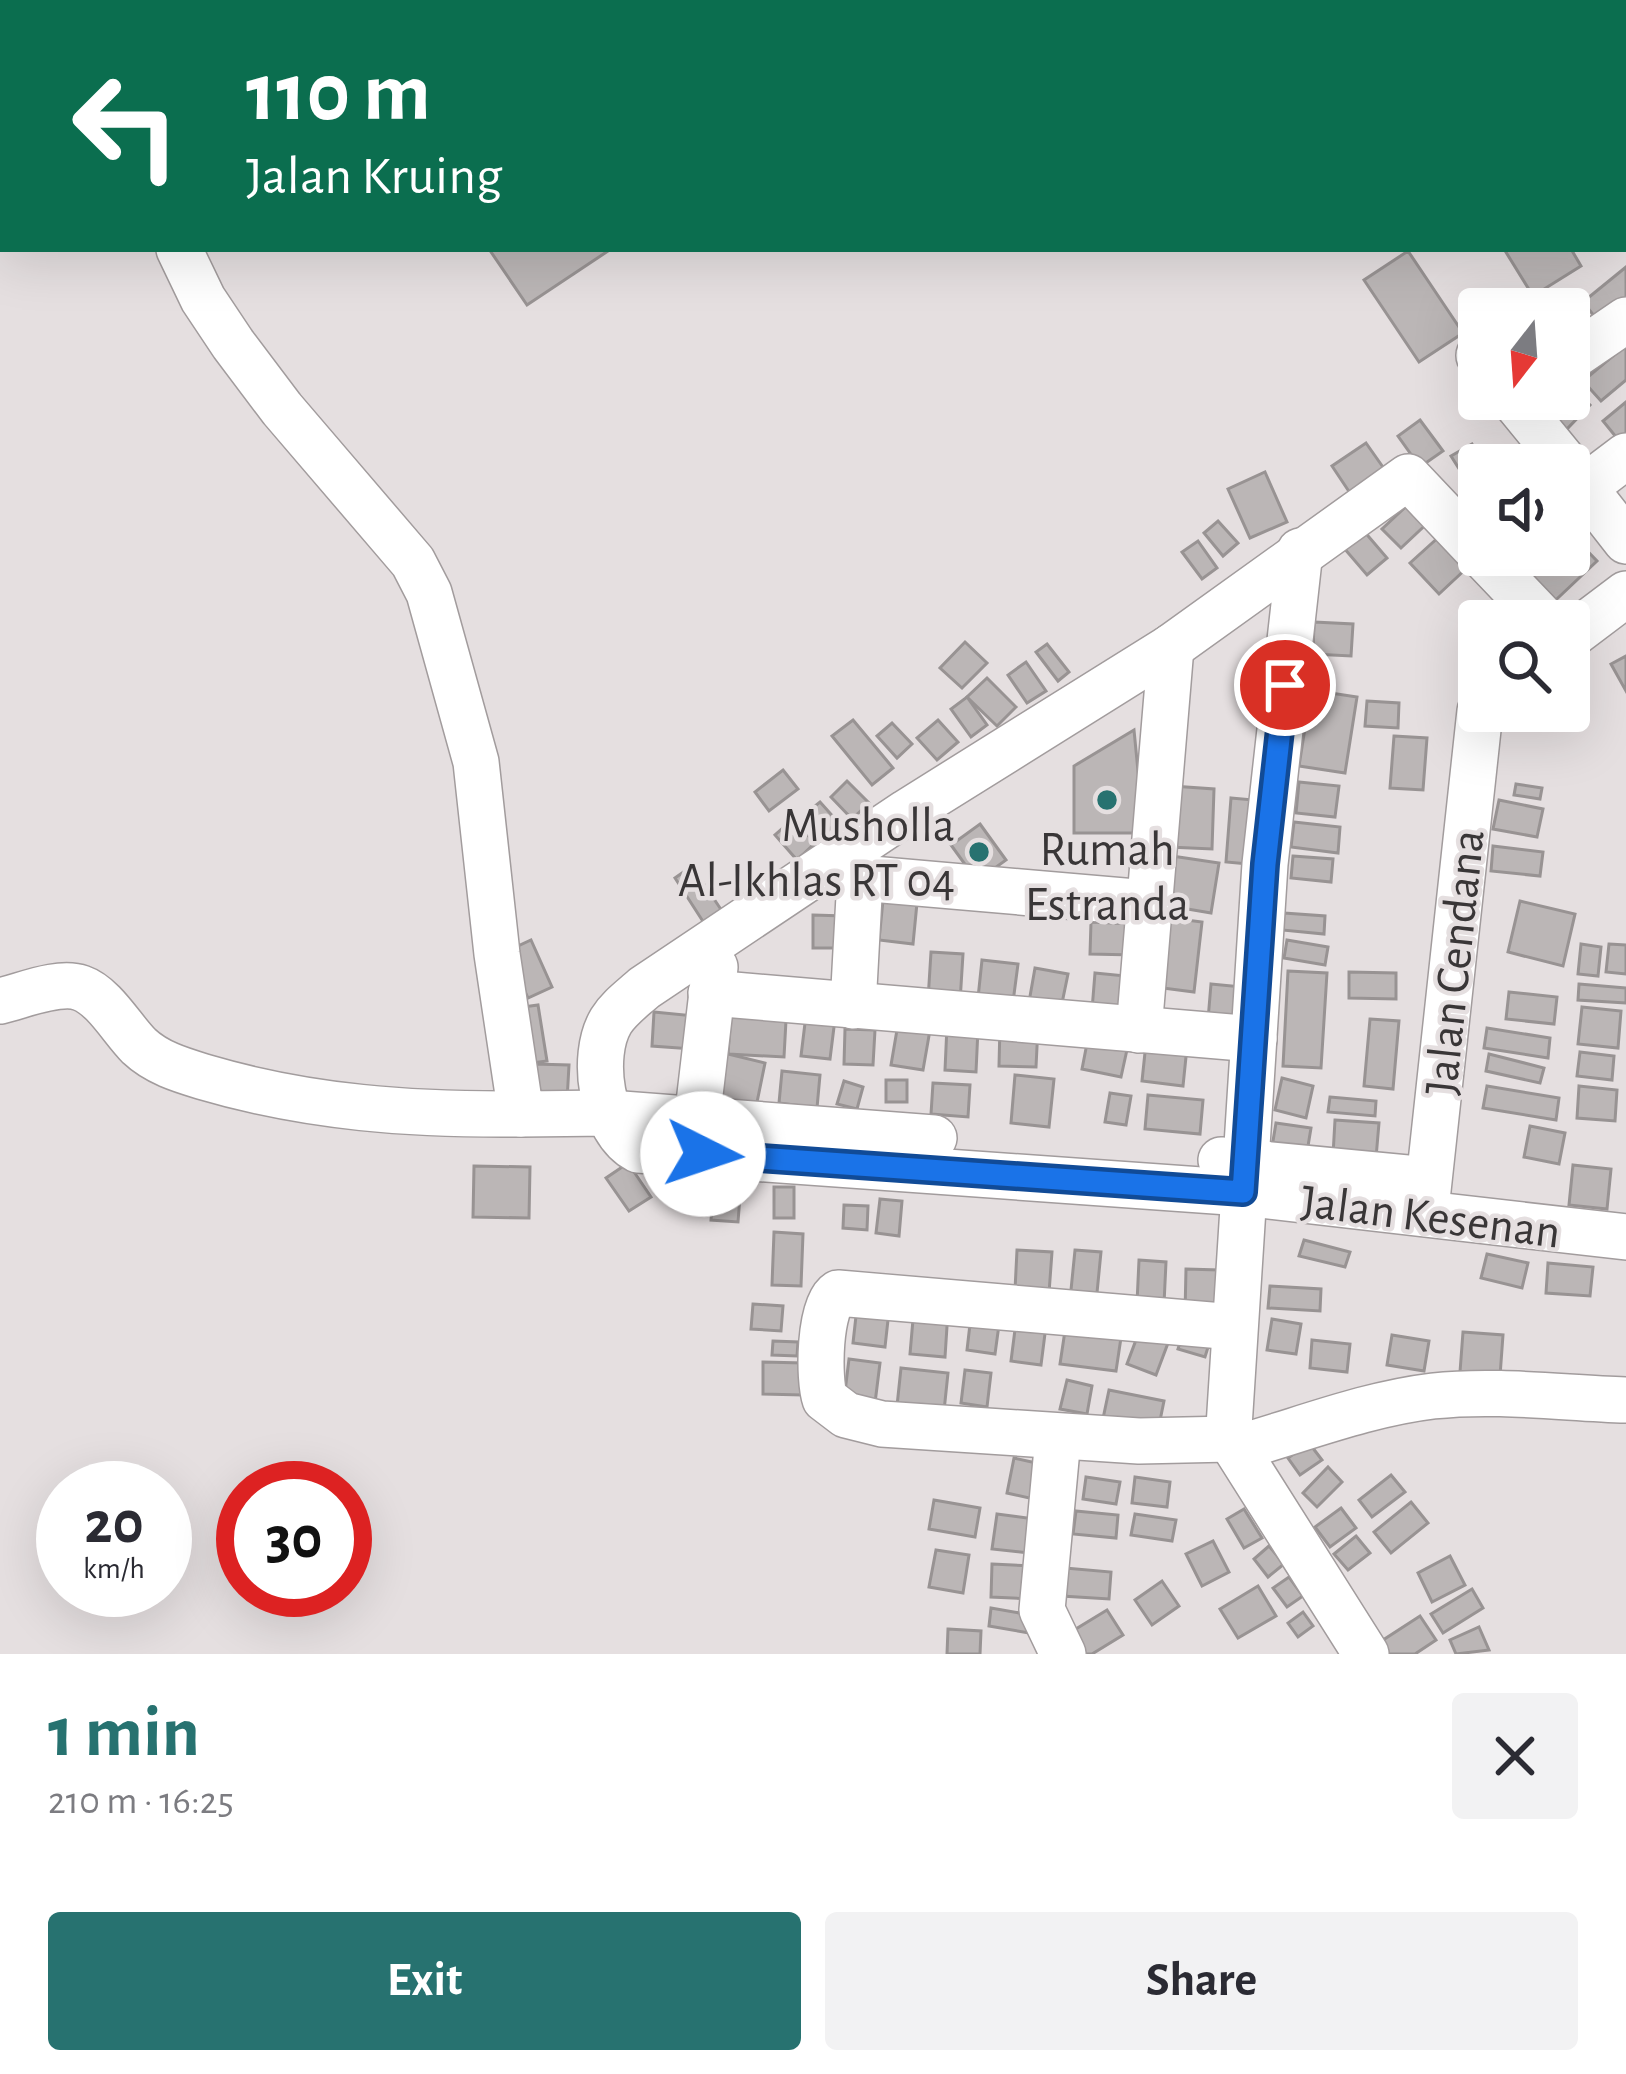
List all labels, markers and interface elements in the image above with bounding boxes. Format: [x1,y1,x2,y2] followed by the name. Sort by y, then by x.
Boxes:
[48,48,204,204] icon: left
[246,52,431,136] text: 110 m
[246,150,502,204] text: Jalan Kruing
[1458,288,1590,420] north arrow
[1458,288,1590,732] map controls
[1458,444,1590,576] button: sound
[1458,600,1590,732] button: search
[1234,634,1336,736] pin
[1252,652,1318,718] icon: arrive
[1094,787,1120,813] marker: Rumah Estranda
[678,803,955,906] place label: Musholla Al-Ikhlas RT 04
[1025,827,1189,930] place label: Rumah Estranda
[1418,827,1494,1097] street label: Jalan Cendana
[966,839,992,865] marker: Musholla Al-Ikhlas RT 04
[640,1091,766,1217] position arrow
[1298,1178,1563,1258] street label: Jalan Kesenan
[216,1461,372,1617] speed limit sign: 30
[84,1494,144,1554] text: 20
[83,1554,145,1584] text: km/h
[1452,1693,1578,1819] button: close
[48,1697,200,1769] text: 1 min
[48,1782,234,1821] text: 210 m · 16:25
[48,1912,801,2050] button: Exit
[825,1912,1578,2050] button: Share

